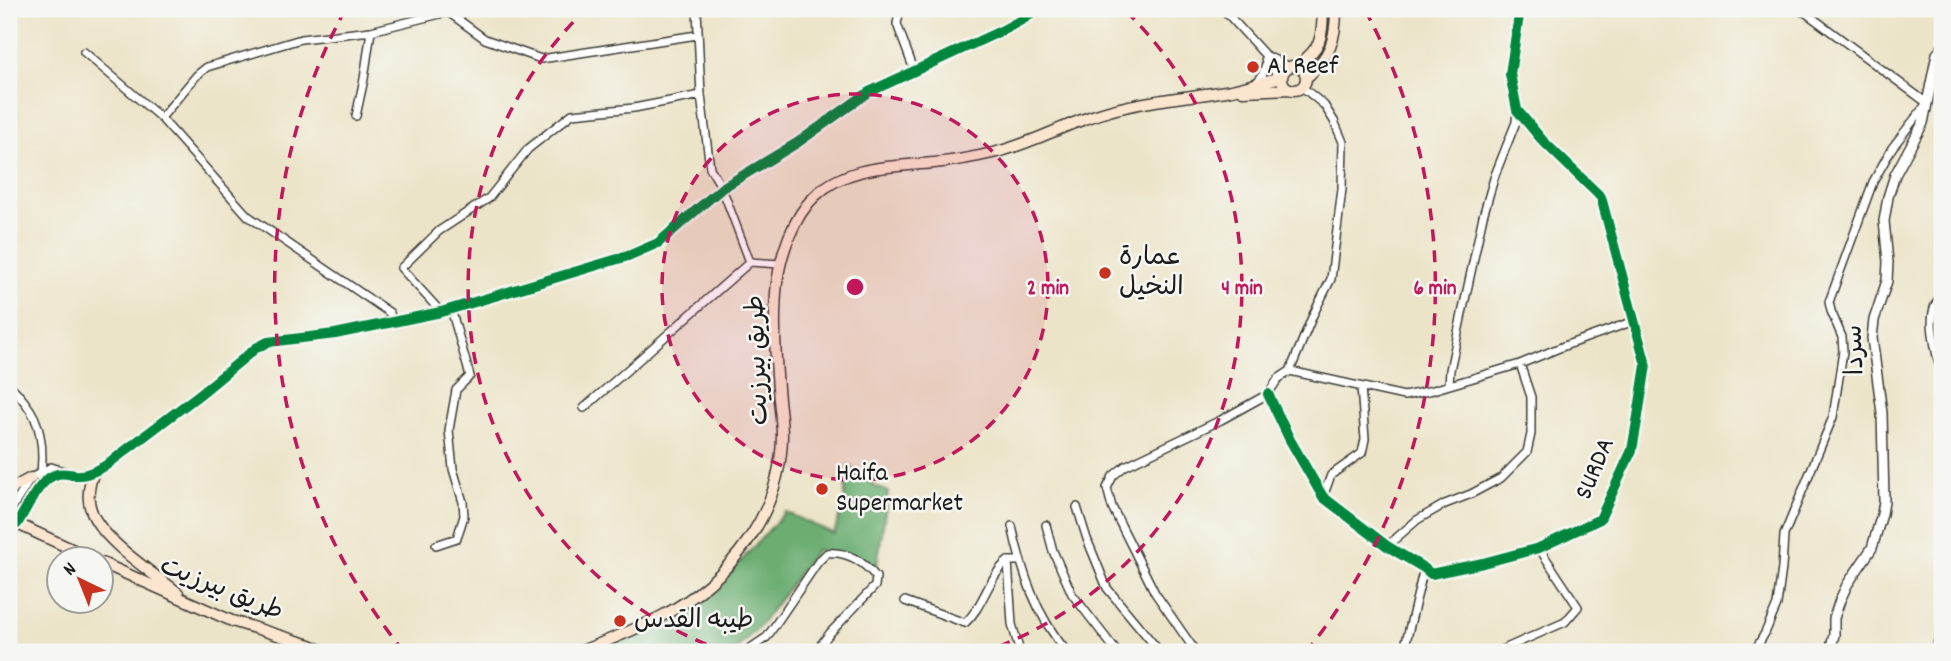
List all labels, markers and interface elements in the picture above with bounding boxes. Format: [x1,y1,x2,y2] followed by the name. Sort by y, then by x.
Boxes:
[1267,49,1339,86] place label: Al Reef
[1245,59,1261,75] marker: Al Reef
[1119,240,1184,307] place label: عمارة النخيل
[1097,265,1113,281] marker: عمارة النخيل
[843,275,867,299] centre of rings
[1027,275,1069,305] text: 2 min
[1221,275,1263,305] text: 4 min
[1413,275,1457,305] text: 6 min
[738,294,780,426] street label: طريق بيرزيت
[1837,324,1875,376] street label: سردا
[1566,432,1626,506] street label: SURDA
[836,456,964,523] place label: Haifa Supermarket
[814,481,830,497] marker: Haifa Supermarket
[46,546,116,616] north arrow
[154,548,288,632] street label: طريق بيرزيت
[58,557,83,583] text: N
[634,603,754,640] place label: طيبه القدس
[612,613,628,629] marker: طيبه القدس

